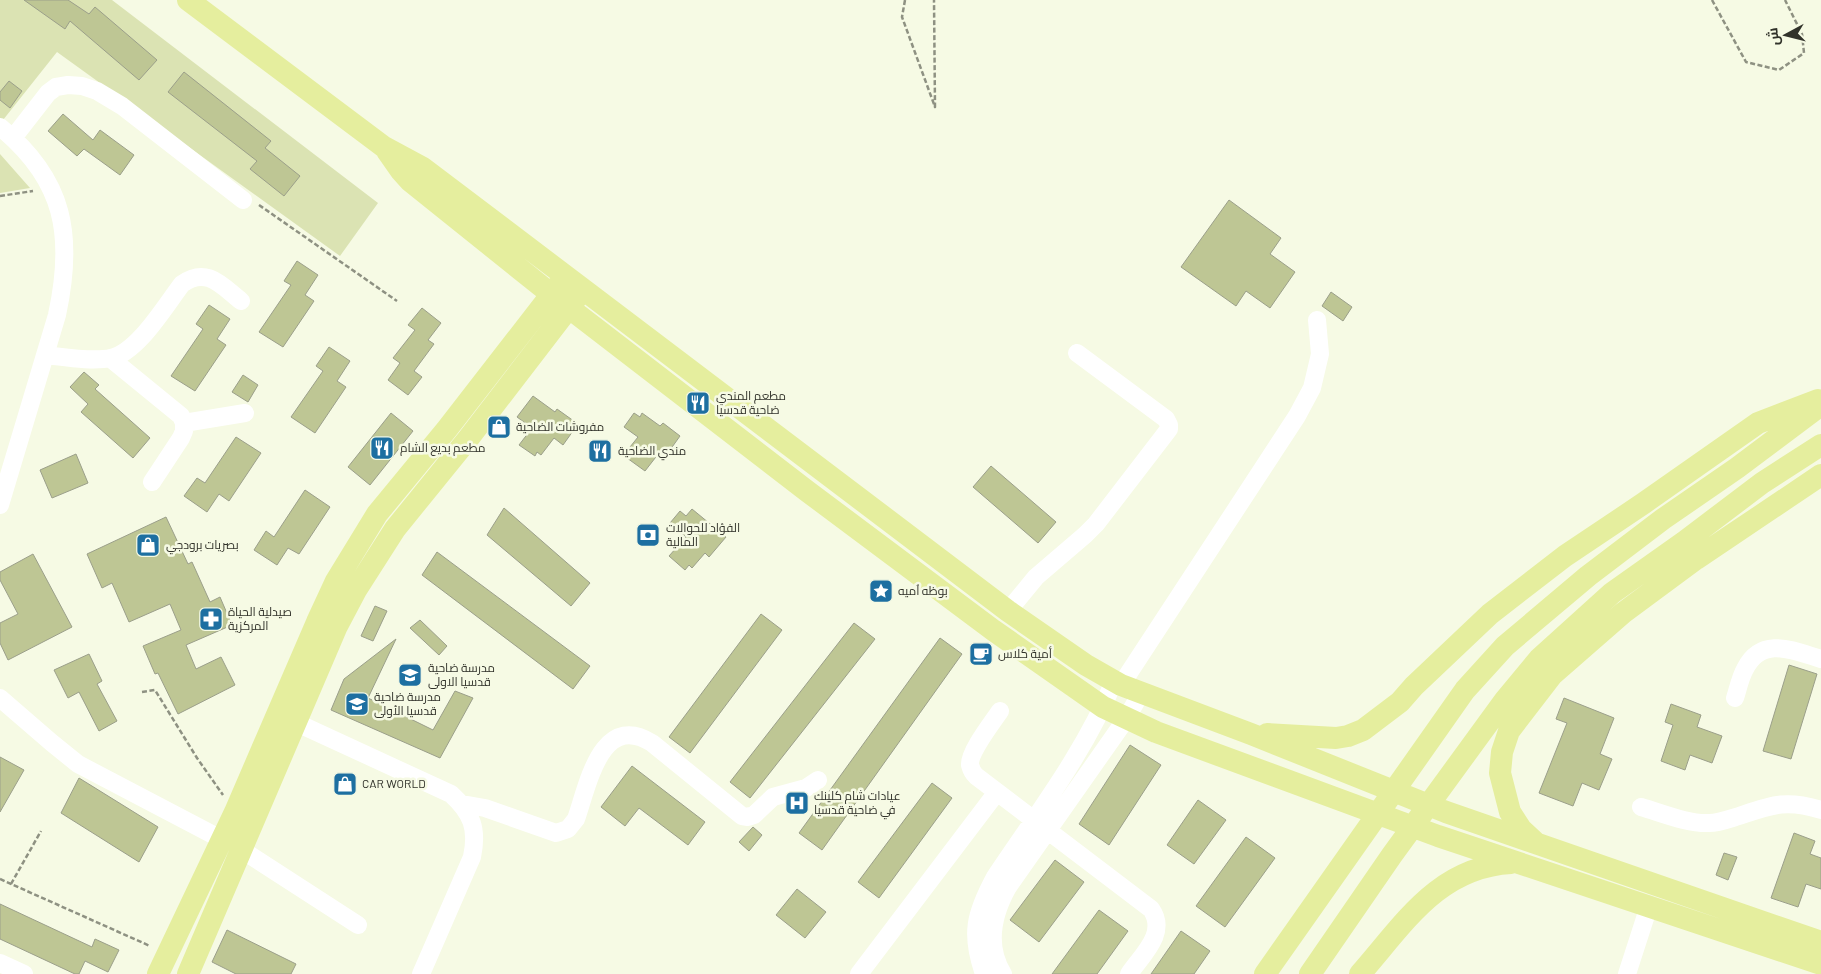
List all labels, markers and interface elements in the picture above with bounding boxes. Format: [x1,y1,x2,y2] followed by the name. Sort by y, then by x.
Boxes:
[1761,10,1811,60] north arrow
[1763,27,1783,47] text: ش
[716,388,786,417] place label: مطعم المندي ضاحية قدسيا
[685,390,711,416] restaurant icon: مطعم المندي ضاحية قدسيا
[486,414,512,440] shop icon: مفروشات الضاحية
[516,419,604,434] place label: مفروشات الضاحية
[369,435,395,461] restaurant icon: مطعم بديع الشام
[587,438,613,464] restaurant icon: مندي الضاحية
[400,440,485,456] place label: مطعم بديع الشام
[618,443,686,461] place label: مندي الضاحية
[666,520,740,549] place label: الفؤاد للحوالات المالية
[635,522,661,548] bank icon: الفؤاد للحوالات المالية
[135,532,161,558] shop icon: بصريات برودجي
[166,537,239,555] place label: بصريات برودجي
[868,578,894,604] place icon: بوظه اُميه
[898,583,948,598] place label: بوظه اُميه
[228,604,292,633] place label: صيدلية الحياة المركزية
[198,606,224,632] pharmacy icon: صيدلية الحياة المركزية
[968,641,994,667] cafe icon: أمية كلاس
[998,646,1052,661] place label: أمية كلاس
[428,660,495,689] place label: مدرسة ضاحية قدسيا الاولى
[397,662,423,688] school or university icon: مدرسة ضاحية قدسيا الاولى
[374,689,441,718] place label: مدرسة ضاحية قدسيا الأولى
[344,691,370,717] school or university icon: مدرسة ضاحية قدسيا الأولى
[332,771,358,797] shop icon: CAR WORLD
[362,776,426,790] place label: CAR WORLD
[814,788,901,820] place label: عيادات شام كلينك في ضاحية قدسيا
[784,790,810,816] hospital icon: عيادات شام كلينك في ضاحية قدسيا

